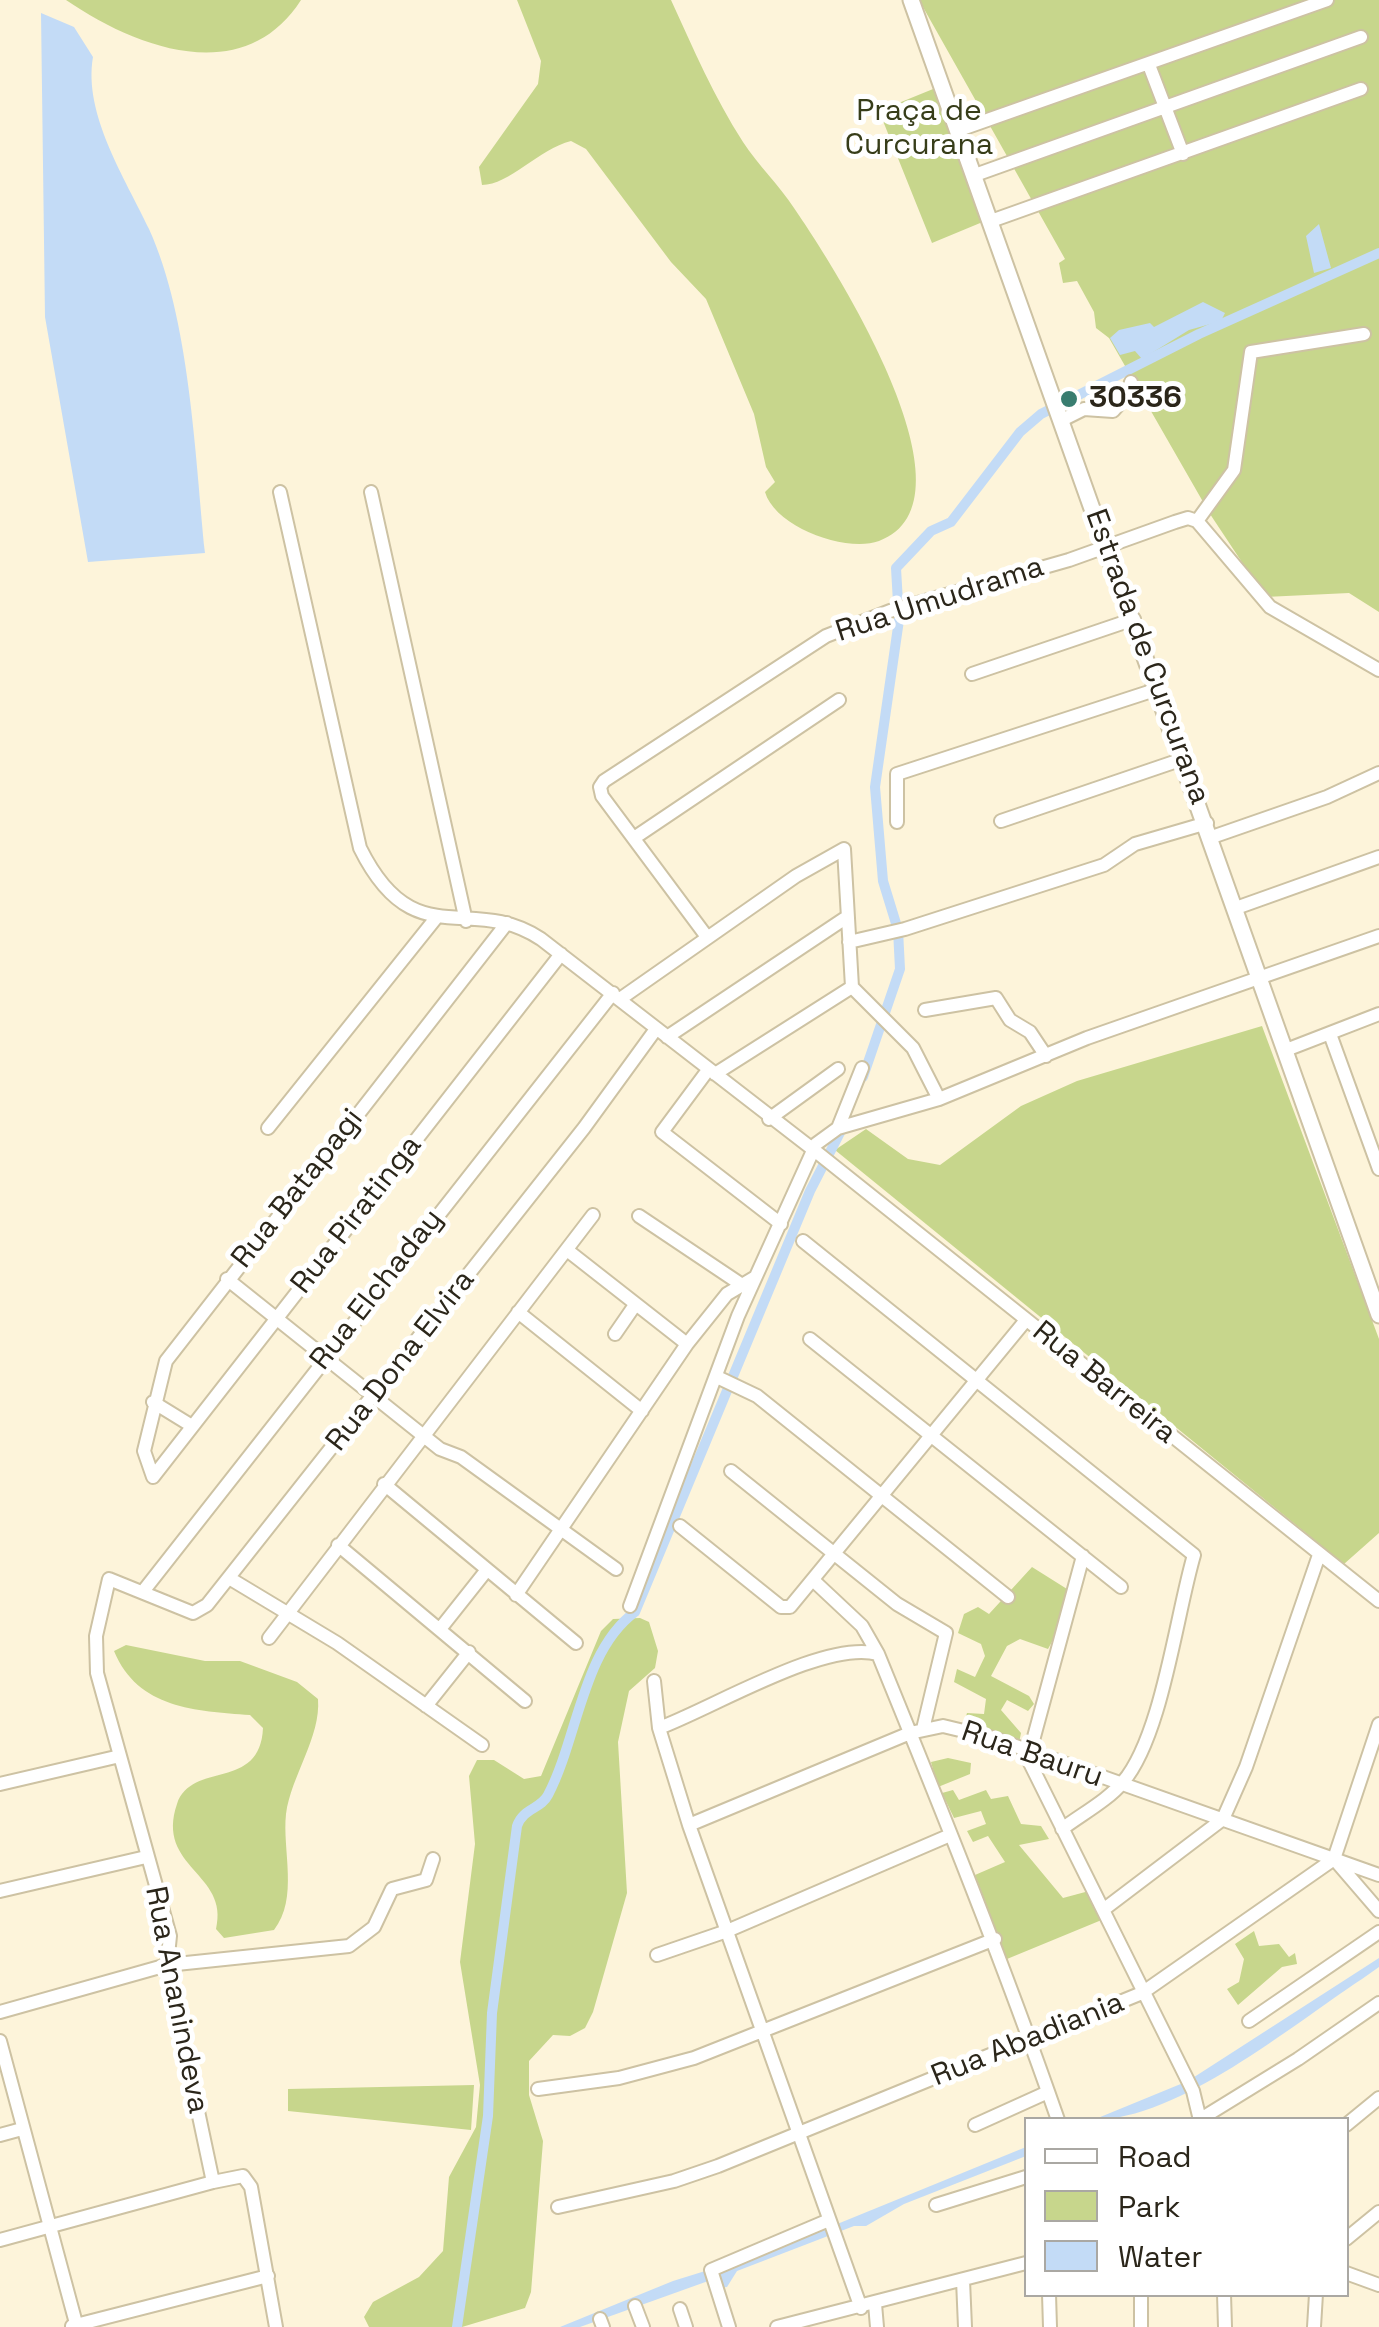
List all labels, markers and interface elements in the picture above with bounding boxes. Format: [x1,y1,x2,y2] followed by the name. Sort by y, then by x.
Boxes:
[845,94,993,164] park label: Praça de Curcurana
[1089,381,1182,417] place label: 30336
[1058,388,1080,410] marker: 30336
[1077,505,1217,809] street label: Estrada de Curcurana
[831,549,1049,651] street label: Rua Umudrama
[225,1102,371,1276] street label: Rua Batapagi
[284,1129,430,1301] street label: Rua Piratinga
[303,1202,451,1378] street label: Rua Elchaday
[319,1263,483,1459] street label: Rua Dona Elvira
[1025,1314,1183,1452] street label: Rua Barreira
[957,1714,1107,1796] street label: Rua Bauru
[136,1884,216,2116] street label: Rua Ananindeva
[927,1985,1129,2095] street label: Rua Abadiania
[1024,2117,1349,2297] legend
[1118,2137,1192,2176] text: Road
[1118,2187,1180,2226] text: Park
[1118,2237,1203,2276] text: Water

